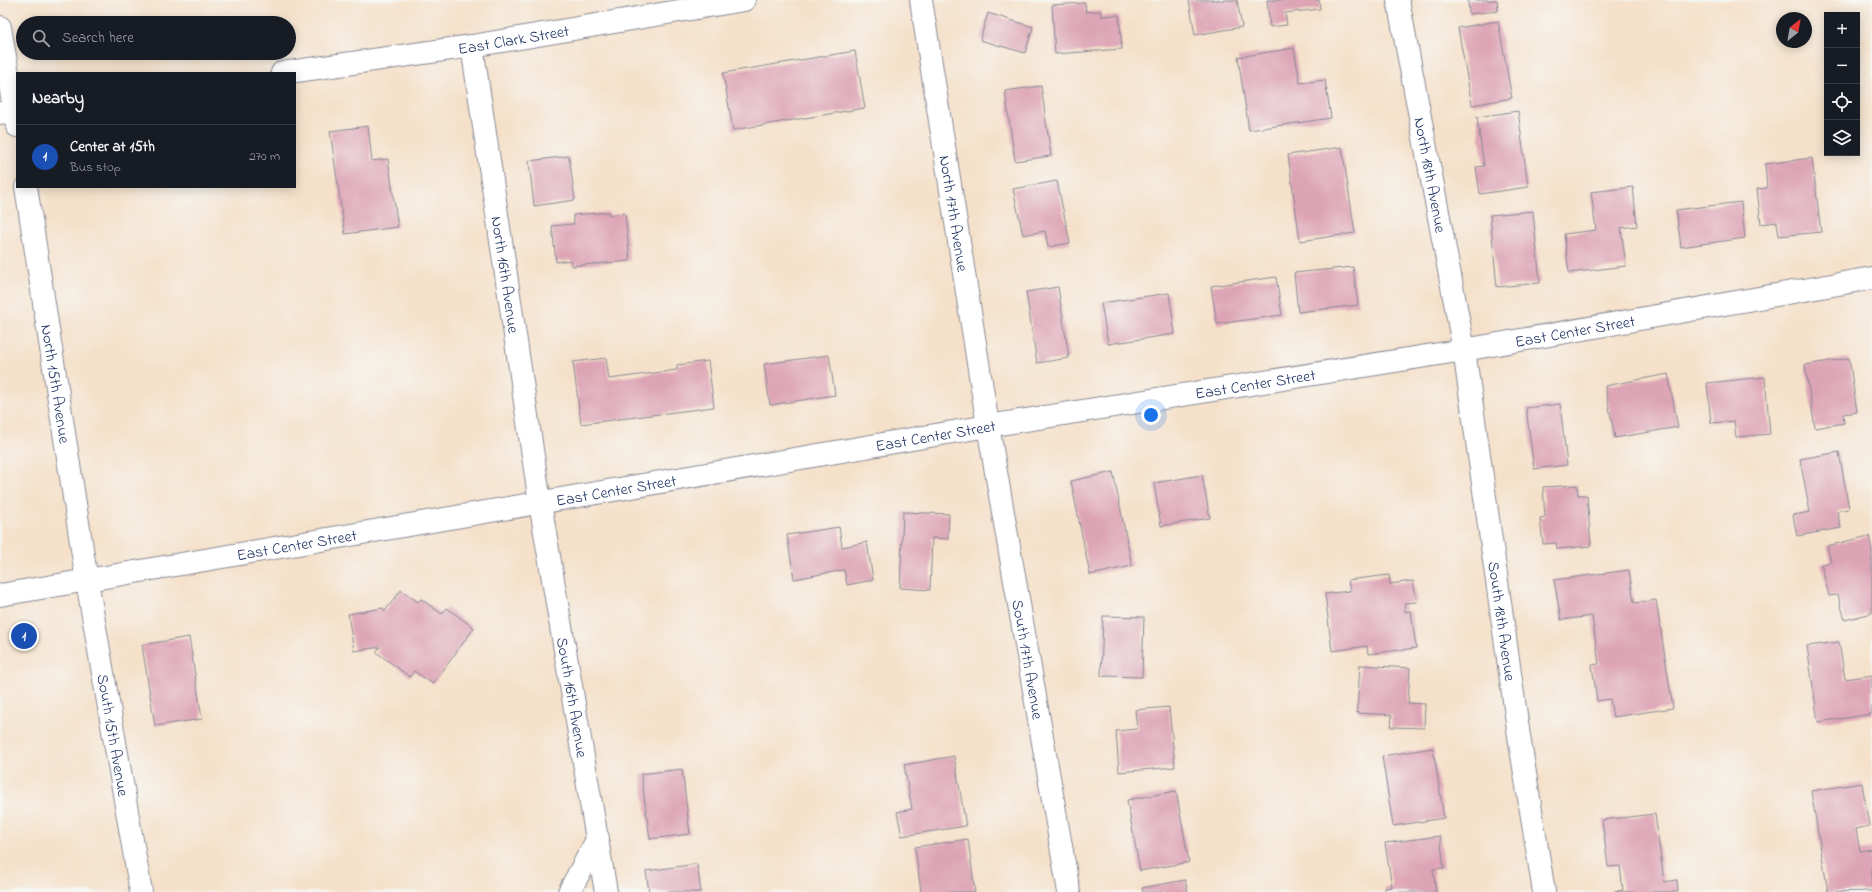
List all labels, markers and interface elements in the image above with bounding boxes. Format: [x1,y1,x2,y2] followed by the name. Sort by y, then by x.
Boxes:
[1776,12,1812,48] north arrow
[1824,12,1860,156] map controls
[1824,12,1860,48] button: +
[16,16,296,60] search box
[457,20,572,62] street label: East Clark Street
[30,27,52,49] icon: search
[62,27,134,49] text: Search here
[1824,48,1860,84] button: −
[1824,84,1860,120] button: locate
[32,86,84,111] text: Nearby
[1406,116,1452,236] street label: North 18th Avenue
[1824,120,1860,156] button: layers
[70,136,155,158] text: Center at 15th
[43,147,47,166] text: 1
[249,147,280,166] text: 270 m
[932,154,974,274] street label: North 17th Avenue
[70,158,121,177] text: Bus stop
[483,215,525,336] street label: North 16th Avenue
[1513,310,1638,355] street label: East Center Street
[33,323,76,446] street label: North 15th Avenue
[1194,364,1318,407] street label: East Center Street
[1141,405,1161,425] your location
[874,415,998,459] street label: East Center Street
[554,469,679,514] street label: East Center Street
[235,524,360,568] street label: East Center Street
[1480,560,1521,684] street label: South 18th Avenue
[1004,598,1049,722] street label: South 17th Avenue
[11,621,37,651] pin: 1
[549,636,593,760] street label: South 16th Avenue
[89,672,134,799] street label: South 15th Avenue

